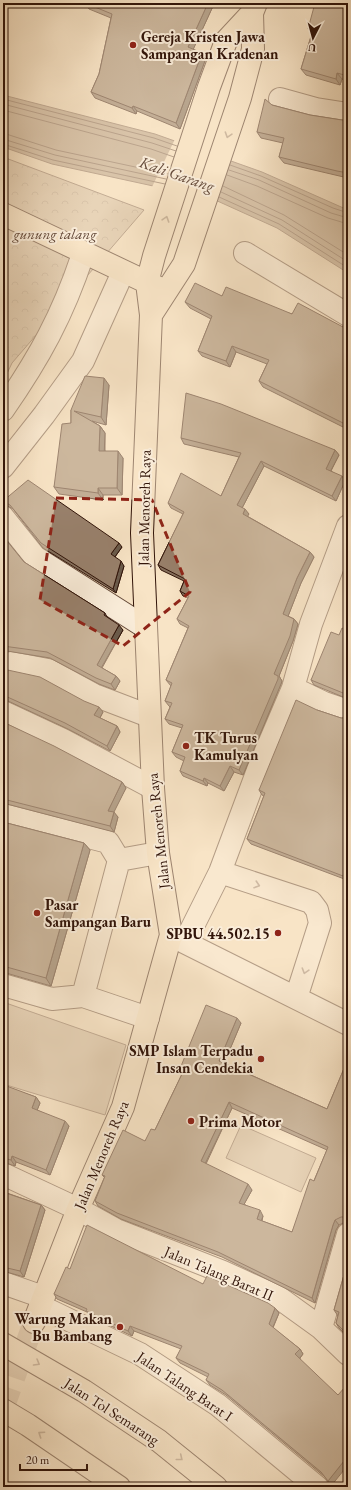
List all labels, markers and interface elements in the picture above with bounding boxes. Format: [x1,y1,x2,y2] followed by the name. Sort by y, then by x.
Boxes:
[293,18,333,58] north arrow
[141,27,279,63] place label: Gereja Kristen Jawa Sampangan Kradenan
[128,40,138,50] marker: Gereja Kristen Jawa Sampangan Kradenan
[306,40,317,55] text: U
[224,131,232,138] one-way arrow
[136,151,218,197] water label: Kali Garang
[161,215,170,222] one-way arrow
[11,224,97,243] park label: gunung talang
[133,450,155,568] street label: Jalan Menoreh Raya
[194,728,259,764] place label: TK Turus Kamulyan
[181,741,191,751] marker: TK Turus Kamulyan
[142,772,174,892] street label: Jalan Menoreh Raya
[253,880,260,888] one-way arrow
[45,895,152,931] place label: Pasar Sampangan Baru
[32,908,42,918] marker: Pasar Sampangan Baru
[166,924,270,943] place label: SPBU 44.502.15
[273,928,283,938] marker: SPBU 44.502.15
[301,967,310,974] one-way arrow
[129,1041,254,1077] place label: SMP Islam Terpadu Insan Cendekia
[256,1054,266,1064] marker: SMP Islam Terpadu Insan Cendekia
[69,1098,132,1214] street label: Jalan Menoreh Raya
[199,1112,282,1131] place label: Prima Motor
[186,1116,196,1126] marker: Prima Motor
[160,1241,276,1305] street label: Jalan Talang Barat II
[14,1309,113,1345] place label: Warung Makan Bu Bambang
[115,1322,125,1332] marker: Warung Makan Bu Bambang
[132,1346,237,1425] street label: Jalan Talang Barat I
[33,1359,40,1366] one-way arrow
[59,1372,164,1449] street label: Jalan Tol Semarang
[38,1431,45,1438] one-way arrow
[20,1446,87,1472] scale bar
[26,1452,50,1468] text: 20 m
[176,1453,183,1460] one-way arrow

